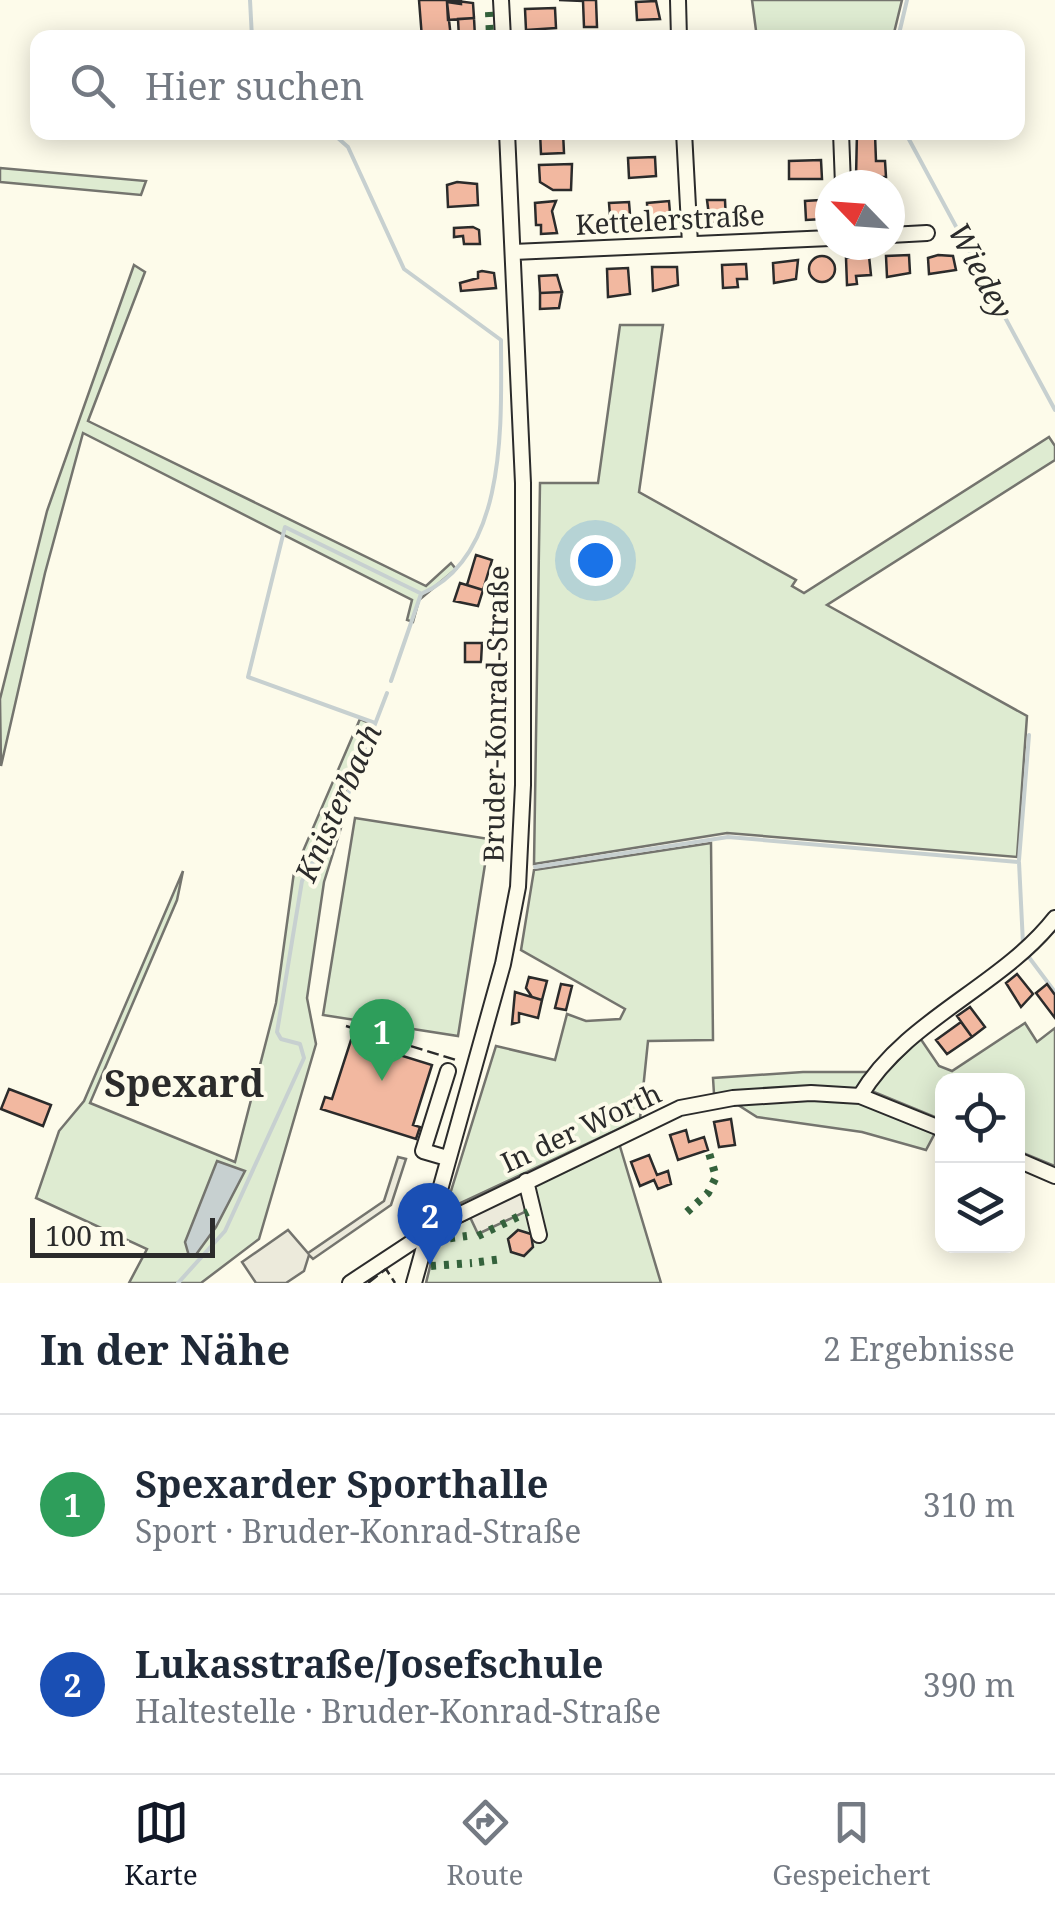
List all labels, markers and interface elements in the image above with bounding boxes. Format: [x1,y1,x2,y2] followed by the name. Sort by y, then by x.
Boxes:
[30,30,1025,140] search box
[65,58,120,113] icon: search
[145,59,364,111] text: Hier suchen
[815,170,905,260] north arrow
[574,195,766,243] street label: Kettelerstraße
[939,215,1024,326] water label: Wiedey
[570,535,621,586] your location
[473,565,517,863] street label: Bruder-Konrad-Straße
[284,717,391,889] water label: Knisterbach
[350,998,414,1081] pin: 1
[104,1056,264,1108] district label: Spexard
[494,1073,667,1181] street label: In der Worth
[935,1073,1025,1253] map controls
[935,1073,1025,1163] button: locate
[935,1163,1025,1253] button: layers
[398,1182,462,1265] pin: 2
[30,1213,215,1258] scale bar
[45,1216,126,1254] text: 100 m
[40,1320,290,1377] text: In der Nähe
[823,1327,1015,1370] text: 2 Ergebnisse
[135,1457,548,1509] text: Spexarder Sporthalle
[63,1483,82,1526] text: 1
[923,1483,1015,1526] text: 310 m
[135,1509,581,1552] text: Sport · Bruder-Konrad-Straße
[135,1637,604,1689] text: Lukasstraße/Josefschule
[63,1663,82,1706] text: 2
[923,1663,1015,1706] text: 390 m
[135,1689,661,1732] text: Haltestelle · Bruder-Konrad-Straße
[124,1795,198,1893] tab: Karte
[446,1795,524,1893] tab: Route
[772,1795,931,1893] tab: Gespeichert

